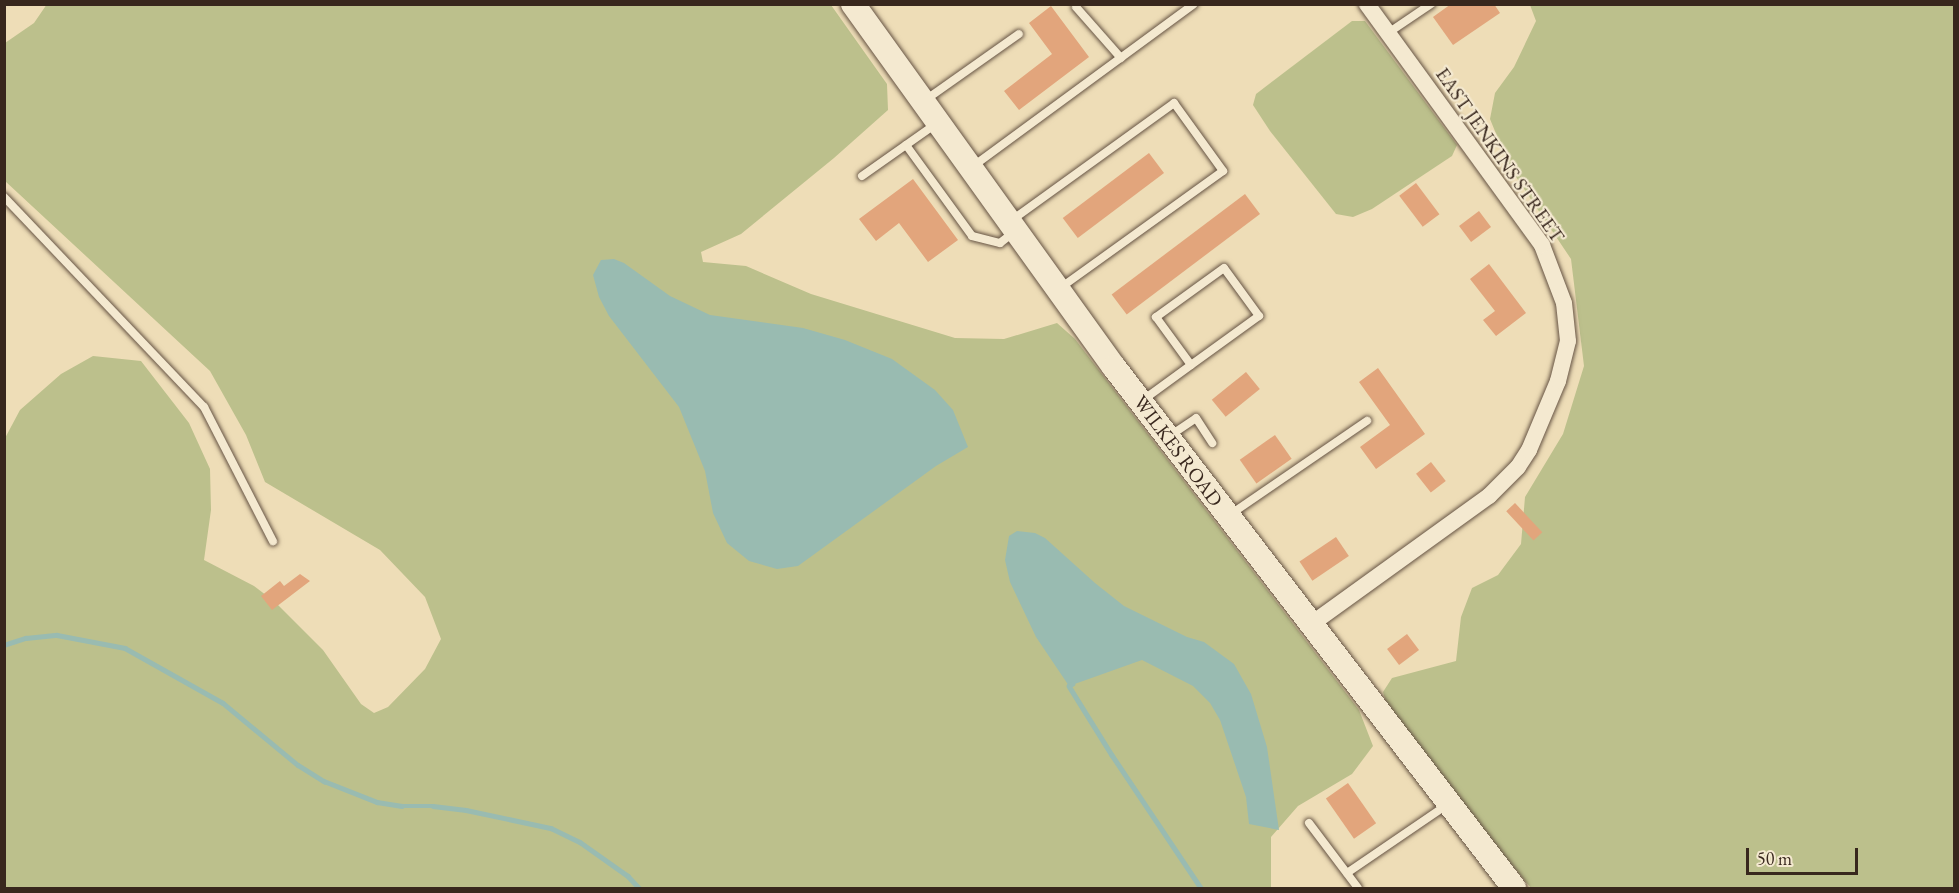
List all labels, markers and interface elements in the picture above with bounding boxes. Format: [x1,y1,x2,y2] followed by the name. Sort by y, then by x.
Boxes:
[1430,63,1570,247] street label: EAST JENKINS STREET
[1128,391,1228,511] street label: WILKES ROAD
[1749,836,1862,874] scale bar
[1757,847,1792,870] text: 50 m

